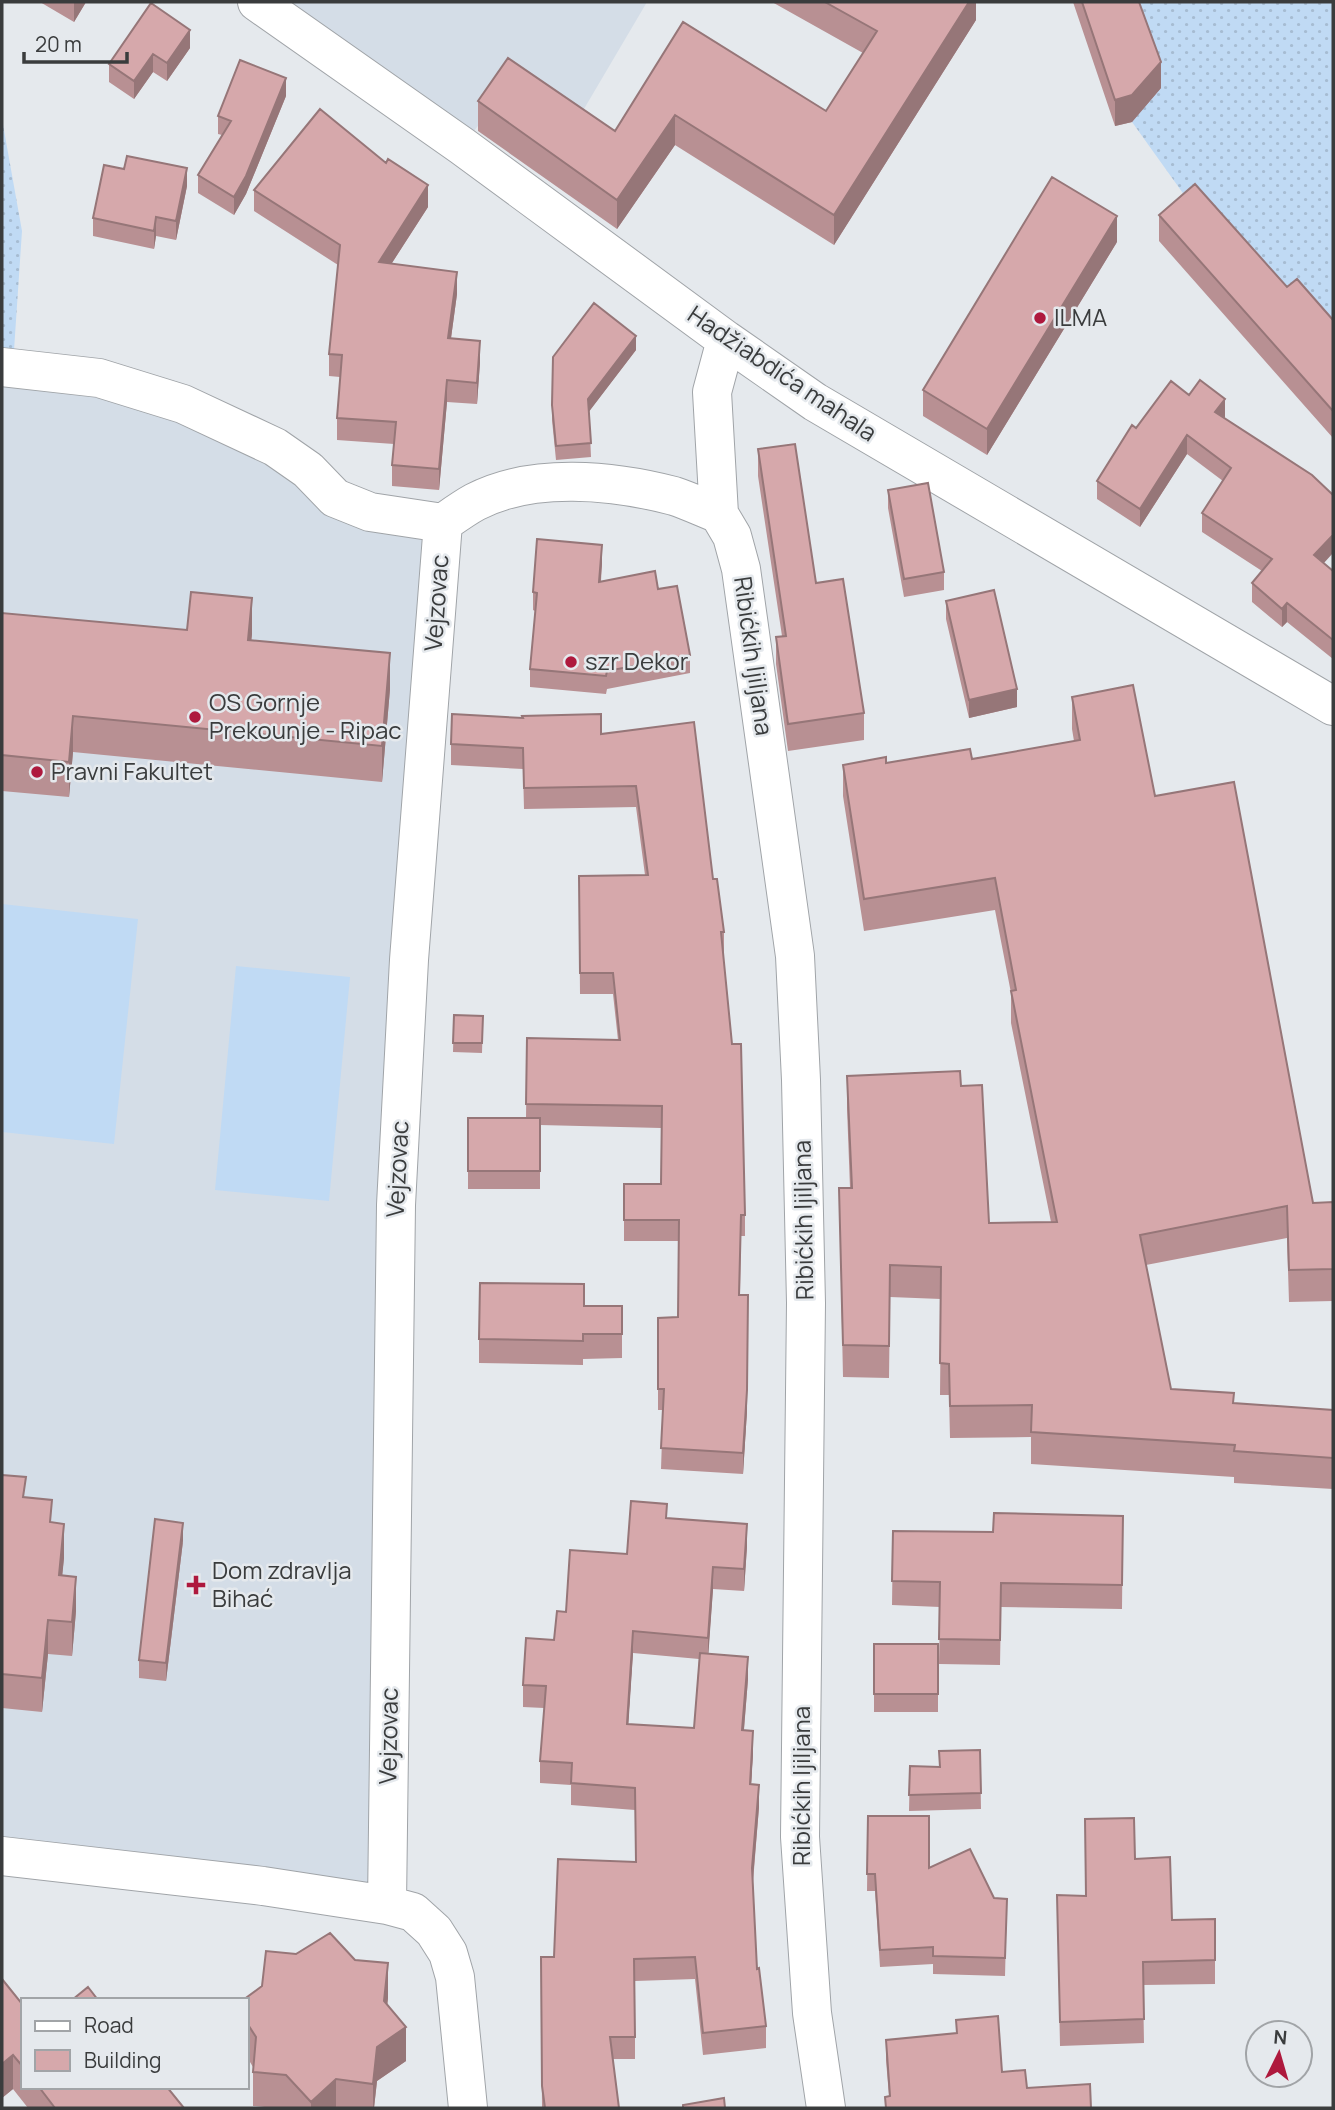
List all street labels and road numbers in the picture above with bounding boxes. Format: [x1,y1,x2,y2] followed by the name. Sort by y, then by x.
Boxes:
[682,297,884,448] street label: Hadžiabdića mahala
[416,554,455,652] street label: Vejzovac
[727,574,782,737] street label: Ribićkih ljiljana
[377,1120,416,1218] street label: Vejzovac
[785,1140,820,1300] street label: Ribićkih ljiljana
[370,1687,405,1785] street label: Vejzovac
[784,1706,817,1866] street label: Ribićkih ljiljana

